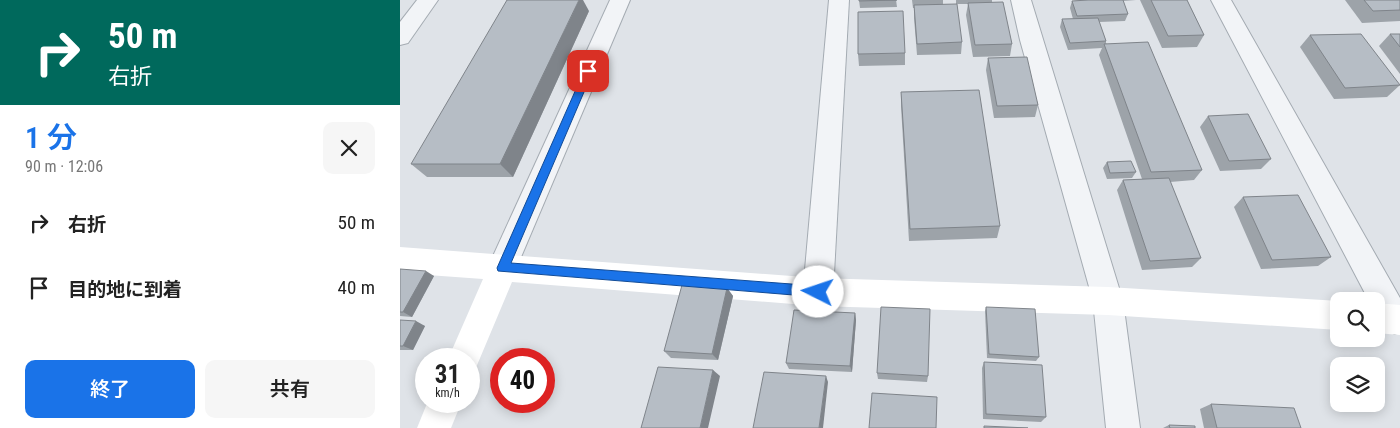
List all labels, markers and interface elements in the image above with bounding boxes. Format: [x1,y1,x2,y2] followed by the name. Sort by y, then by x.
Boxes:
[108,16,177,57] text: 50 m
[25,20,90,85] icon: right
[567,50,609,92] pin
[574,57,602,85] icon: arrive
[108,64,152,89] text: 右折
[25,120,77,155] text: 1 分
[323,122,375,174] button: close
[25,157,103,176] text: 90 m · 12:06
[25,209,53,237] icon: right
[338,211,375,234] text: 50 m
[68,213,106,236] text: 右折
[791,265,843,317] position arrow
[25,274,53,302] icon: arrive
[338,276,375,299] text: 40 m
[68,278,182,301] text: 目的地に到着
[1330,292,1385,412] map controls
[1330,292,1385,347] button: search
[490,348,555,413] speed limit sign: 40
[1330,357,1385,412] button: layers
[25,360,195,418] button: 終了
[205,360,375,418] button: 共有
[435,360,460,389] text: 31
[435,386,460,400] text: km/h

